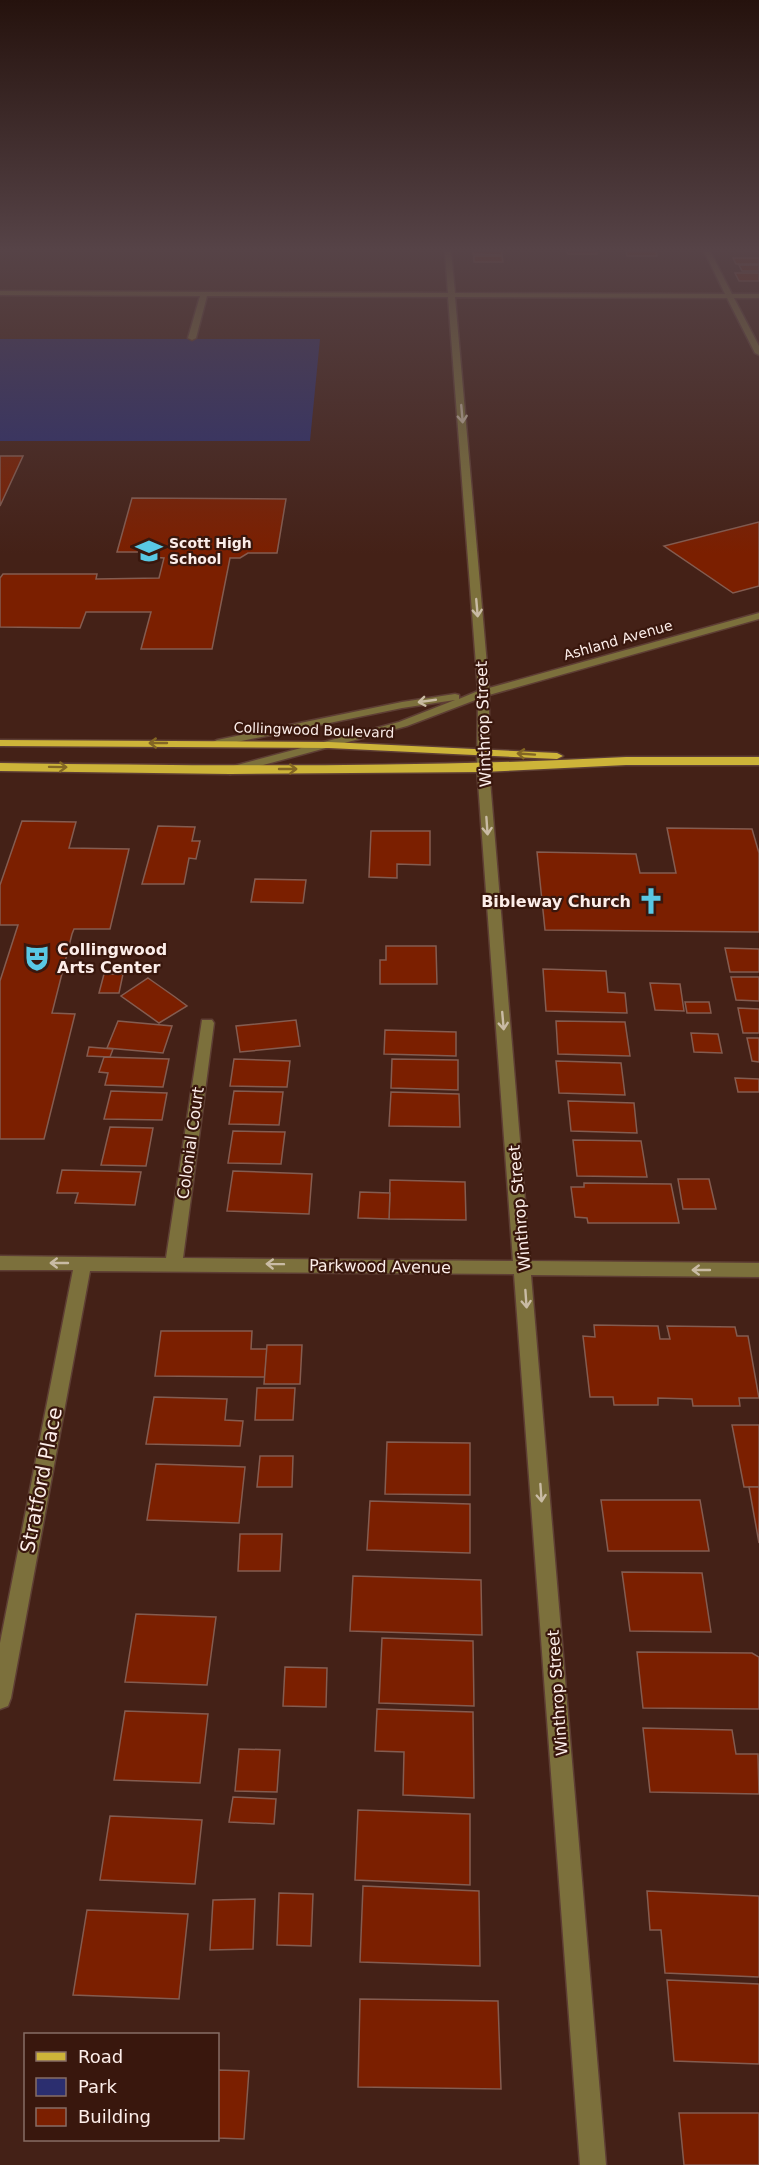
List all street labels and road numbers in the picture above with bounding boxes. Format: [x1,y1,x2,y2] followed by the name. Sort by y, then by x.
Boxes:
[562,617,674,663] street label: Ashland Avenue
[472,661,495,787] street label: Winthrop Street
[234,719,394,741] street label: Collingwood Boulevard
[173,1086,208,1200] street label: Colonial Court
[505,1144,534,1272] street label: Winthrop Street
[309,1256,451,1277] street label: Parkwood Avenue
[15,1405,67,1555] street label: Stratford Place
[544,1629,571,1757] street label: Winthrop Street

